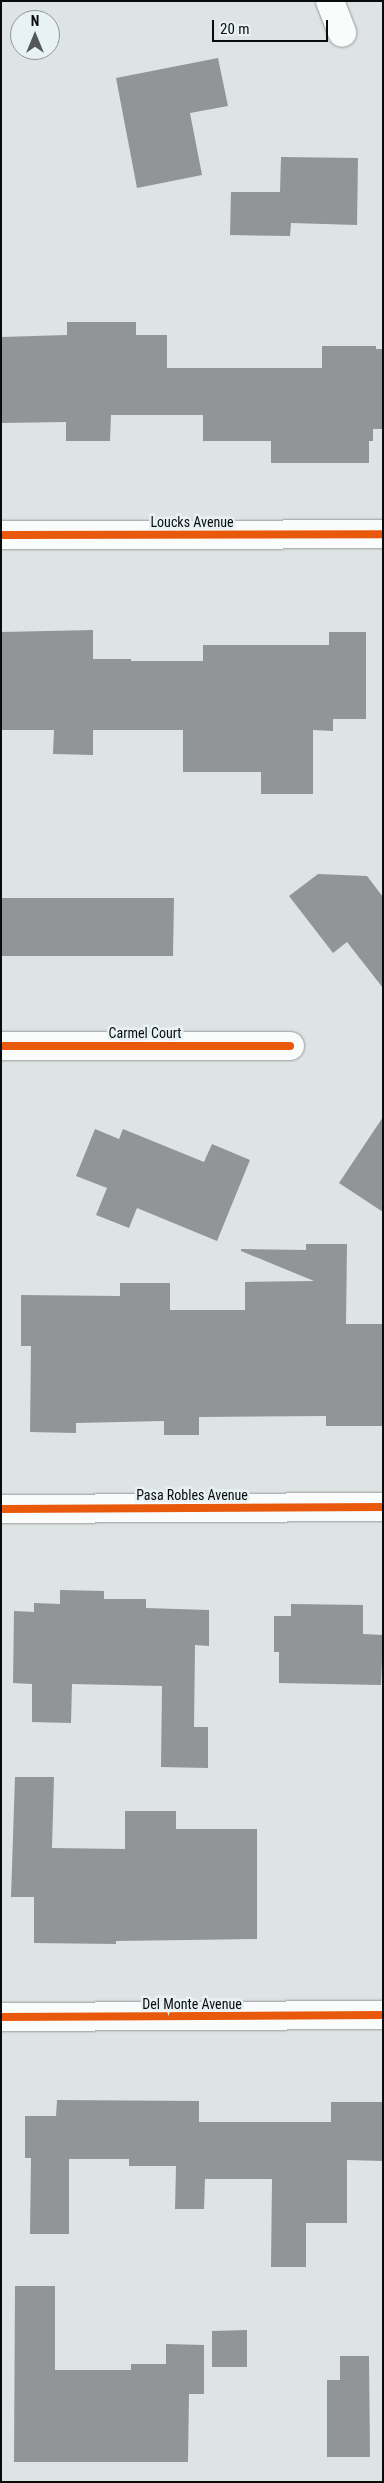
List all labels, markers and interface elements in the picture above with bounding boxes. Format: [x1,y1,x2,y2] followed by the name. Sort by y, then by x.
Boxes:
[10,10,60,60] north arrow
[214,10,330,42] scale bar
[31,13,39,29] text: N
[220,20,250,38] text: 20 m
[150,514,234,530] street label: Loucks Avenue
[109,1025,181,1041] street label: Carmel Court
[136,1487,248,1503] street label: Pasa Robles Avenue
[142,1996,242,2012] street label: Del Monte Avenue

